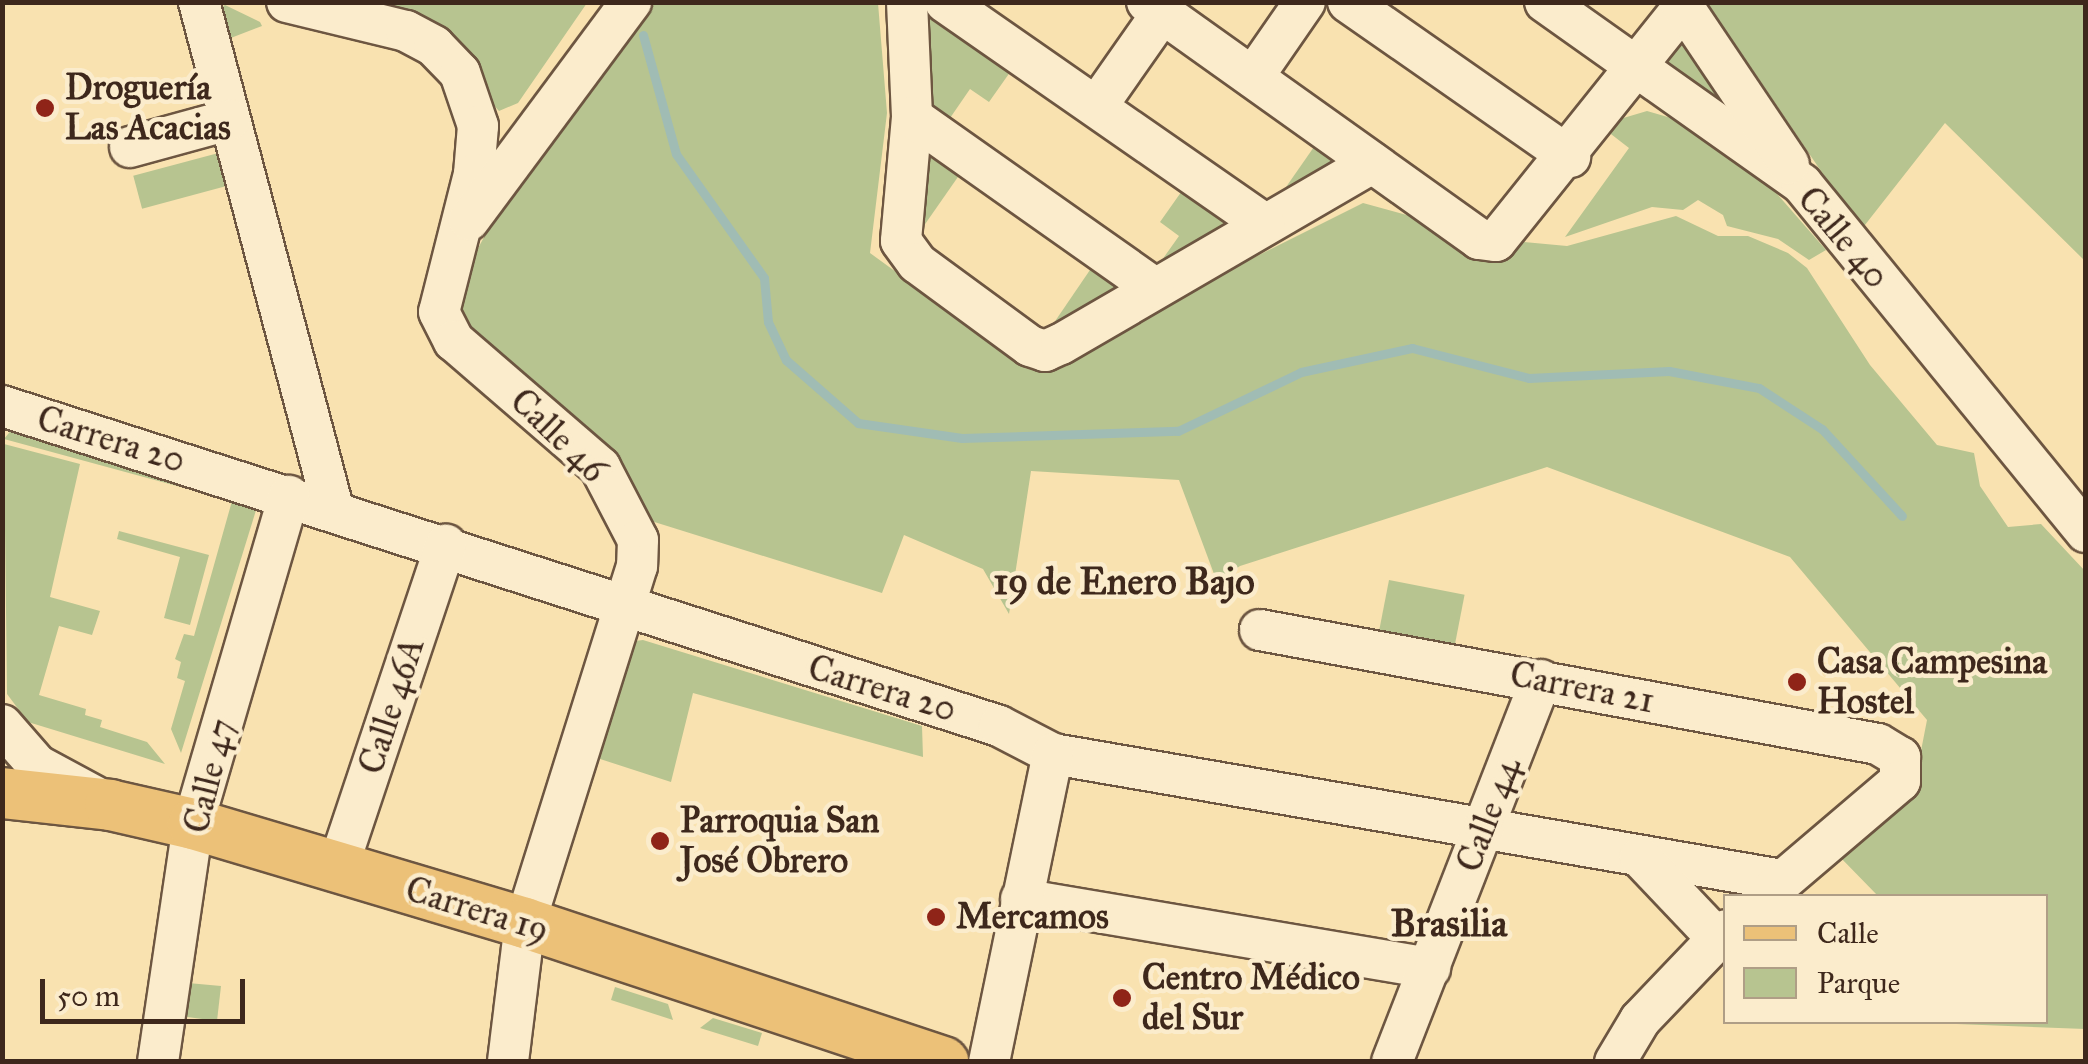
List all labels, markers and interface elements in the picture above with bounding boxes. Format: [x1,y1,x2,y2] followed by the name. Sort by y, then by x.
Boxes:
[65,67,231,149] place label: Droguería Las Acacias
[34,97,56,119] marker: Droguería Las Acacias
[1789,179,1897,297] street label: Calle 40
[501,380,615,492] street label: Calle 46
[32,398,190,482] street label: Carrera 20
[993,559,1255,605] district label: 19 de Enero Bajo
[350,633,434,779] street label: Calle 46A
[1817,641,2047,723] place label: Casa Campesina Hostel
[803,647,961,731] street label: Carrera 20
[1506,653,1658,723] street label: Carrera 21
[1786,671,1808,693] marker: Casa Campesina Hostel
[176,715,244,837] street label: Calle 47
[1448,752,1530,878] street label: Calle 44
[680,800,879,882] place label: Parroquia San José Obrero
[649,830,671,852] marker: Parroquia San José Obrero
[401,868,553,952] street label: Carrera 19
[1723,894,2048,1024] legend
[956,896,1109,938] place label: Mercamos
[1391,901,1507,947] district label: Brasilia
[925,906,947,928] marker: Mercamos
[1817,915,1879,951] text: Calle
[1142,957,1360,1039] place label: Centro Médico del Sur
[45,959,250,1021] scale bar
[1817,965,1900,1001] text: Parque
[57,978,120,1014] text: 50 m
[1111,987,1133,1009] marker: Centro Médico del Sur

